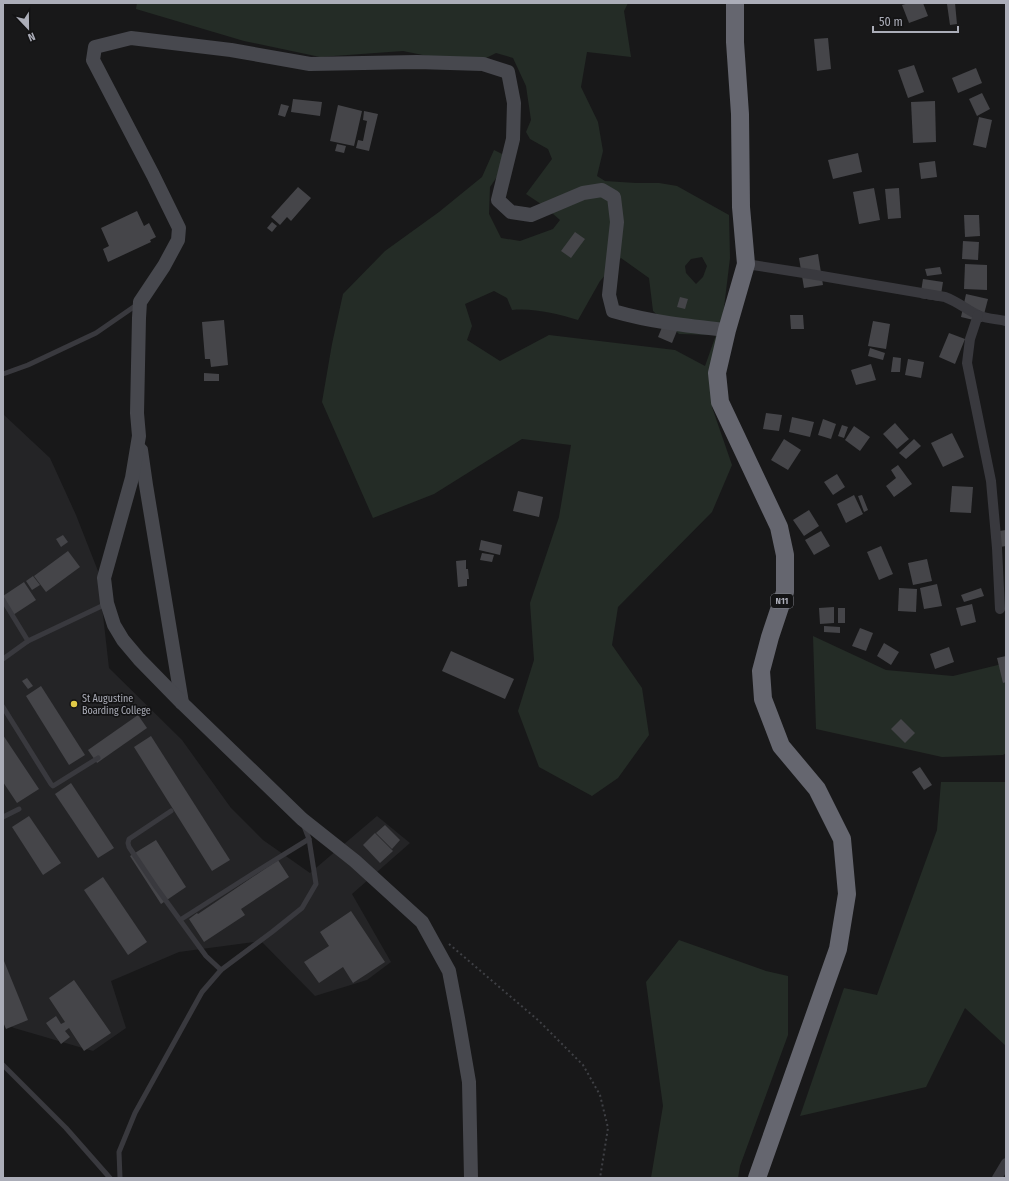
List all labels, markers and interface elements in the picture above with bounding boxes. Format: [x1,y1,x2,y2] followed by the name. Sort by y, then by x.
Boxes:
[8,8,48,48] north arrow
[873,8,958,34] scale bar
[879,15,903,29] text: 50 m
[26,30,37,44] text: N
[771,594,793,608] road number: N11
[82,693,151,717] place label: St Augustine Boarding College
[69,699,79,709] marker: St Augustine Boarding College

